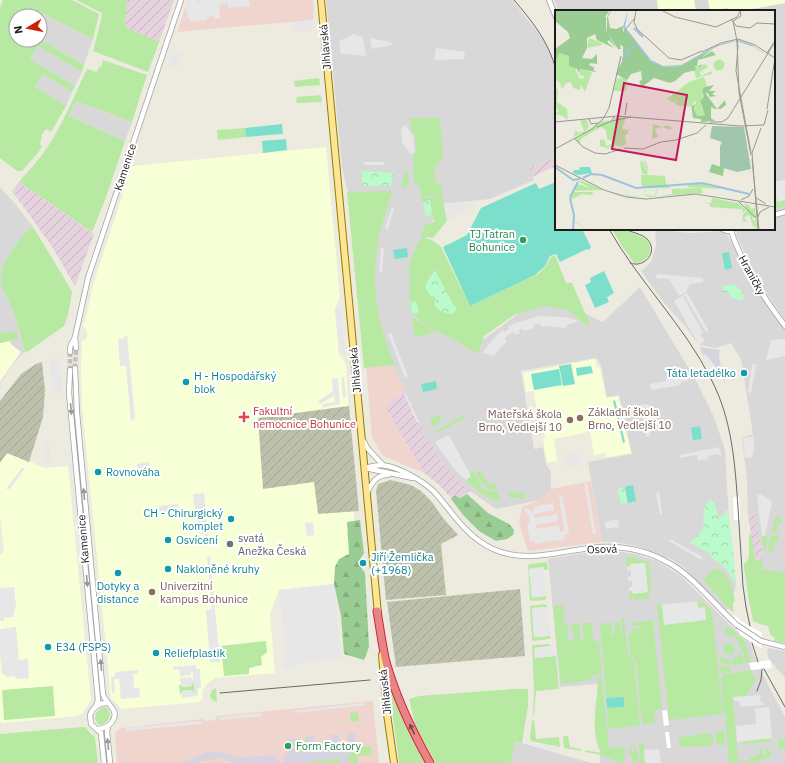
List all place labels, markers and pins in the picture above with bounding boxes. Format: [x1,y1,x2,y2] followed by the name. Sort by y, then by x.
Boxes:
[469,227,515,254] place label: TJ Tatran Bohunice
[518,235,528,245] marker: TJ Tatran Bohunice
[666,366,736,380] place label: Táta letadélko
[739,368,749,378] marker: Táta letadélko
[194,369,277,396] place label: H - Hospodářský blok
[181,377,191,387] marker: H - Hospodářský blok
[253,404,356,431] place label: Fakultní nemocnice Bohunice
[588,405,671,432] place label: Základní škola Brno, Vedlejší 10
[479,407,562,434] place label: Mateřská škola Brno, Vedlejší 10
[238,411,250,423] marker: Fakultní nemocnice Bohunice
[575,413,585,423] marker: Základní škola Brno, Vedlejší 10
[565,415,575,425] marker: Mateřská škola Brno, Vedlejší 10
[106,465,160,479] place label: Rovnováha
[93,467,103,477] marker: Rovnováha
[144,506,224,533] place label: CH - Chirurgický komplet
[226,514,236,524] marker: CH - Chirurgický komplet
[238,531,307,558] place label: svatá Anežka Česká
[176,533,218,547] place label: Osvícení
[163,535,173,545] marker: Osvícení
[225,539,235,549] marker: svatá Anežka Česká
[371,550,434,577] place label: Jiří Žemlička (+1968)
[358,558,368,568] marker: Jiří Žemlička (+1968)
[176,562,260,576] place label: Nakloněné kruhy
[163,564,173,574] marker: Nakloněné kruhy
[113,568,123,578] marker: Dotyky a distance
[97,579,139,606] place label: Dotyky a distance
[160,579,248,606] place label: Univerzitní kampus Bohunice
[147,587,157,597] marker: Univerzitní kampus Bohunice
[56,640,111,654] place label: E34 (FSPS)
[43,642,53,652] marker: E34 (FSPS)
[164,646,225,660] place label: Reliefplastik
[151,648,161,658] marker: Reliefplastik
[296,739,362,753] place label: Form Factory
[283,741,293,751] marker: Form Factory

